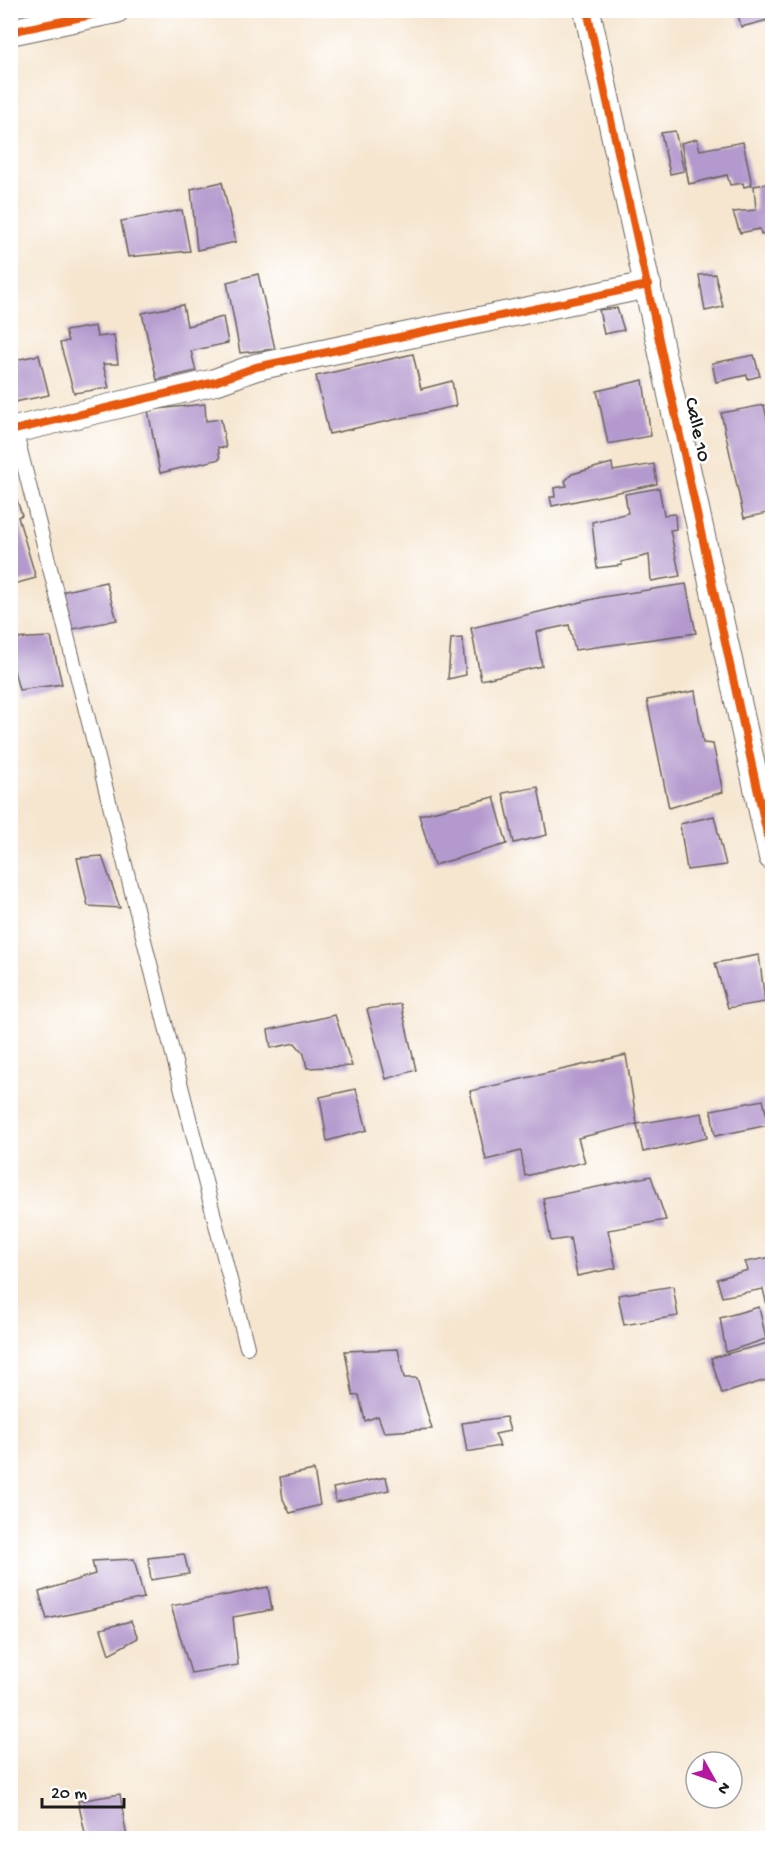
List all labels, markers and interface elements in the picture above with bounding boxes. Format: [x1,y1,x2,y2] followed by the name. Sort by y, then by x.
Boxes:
[678,396,714,464] street label: Calle 10
[684,1750,744,1810] north arrow
[42,1771,124,1809] scale bar
[712,1777,733,1798] text: N
[51,1784,87,1805] text: 20 m

